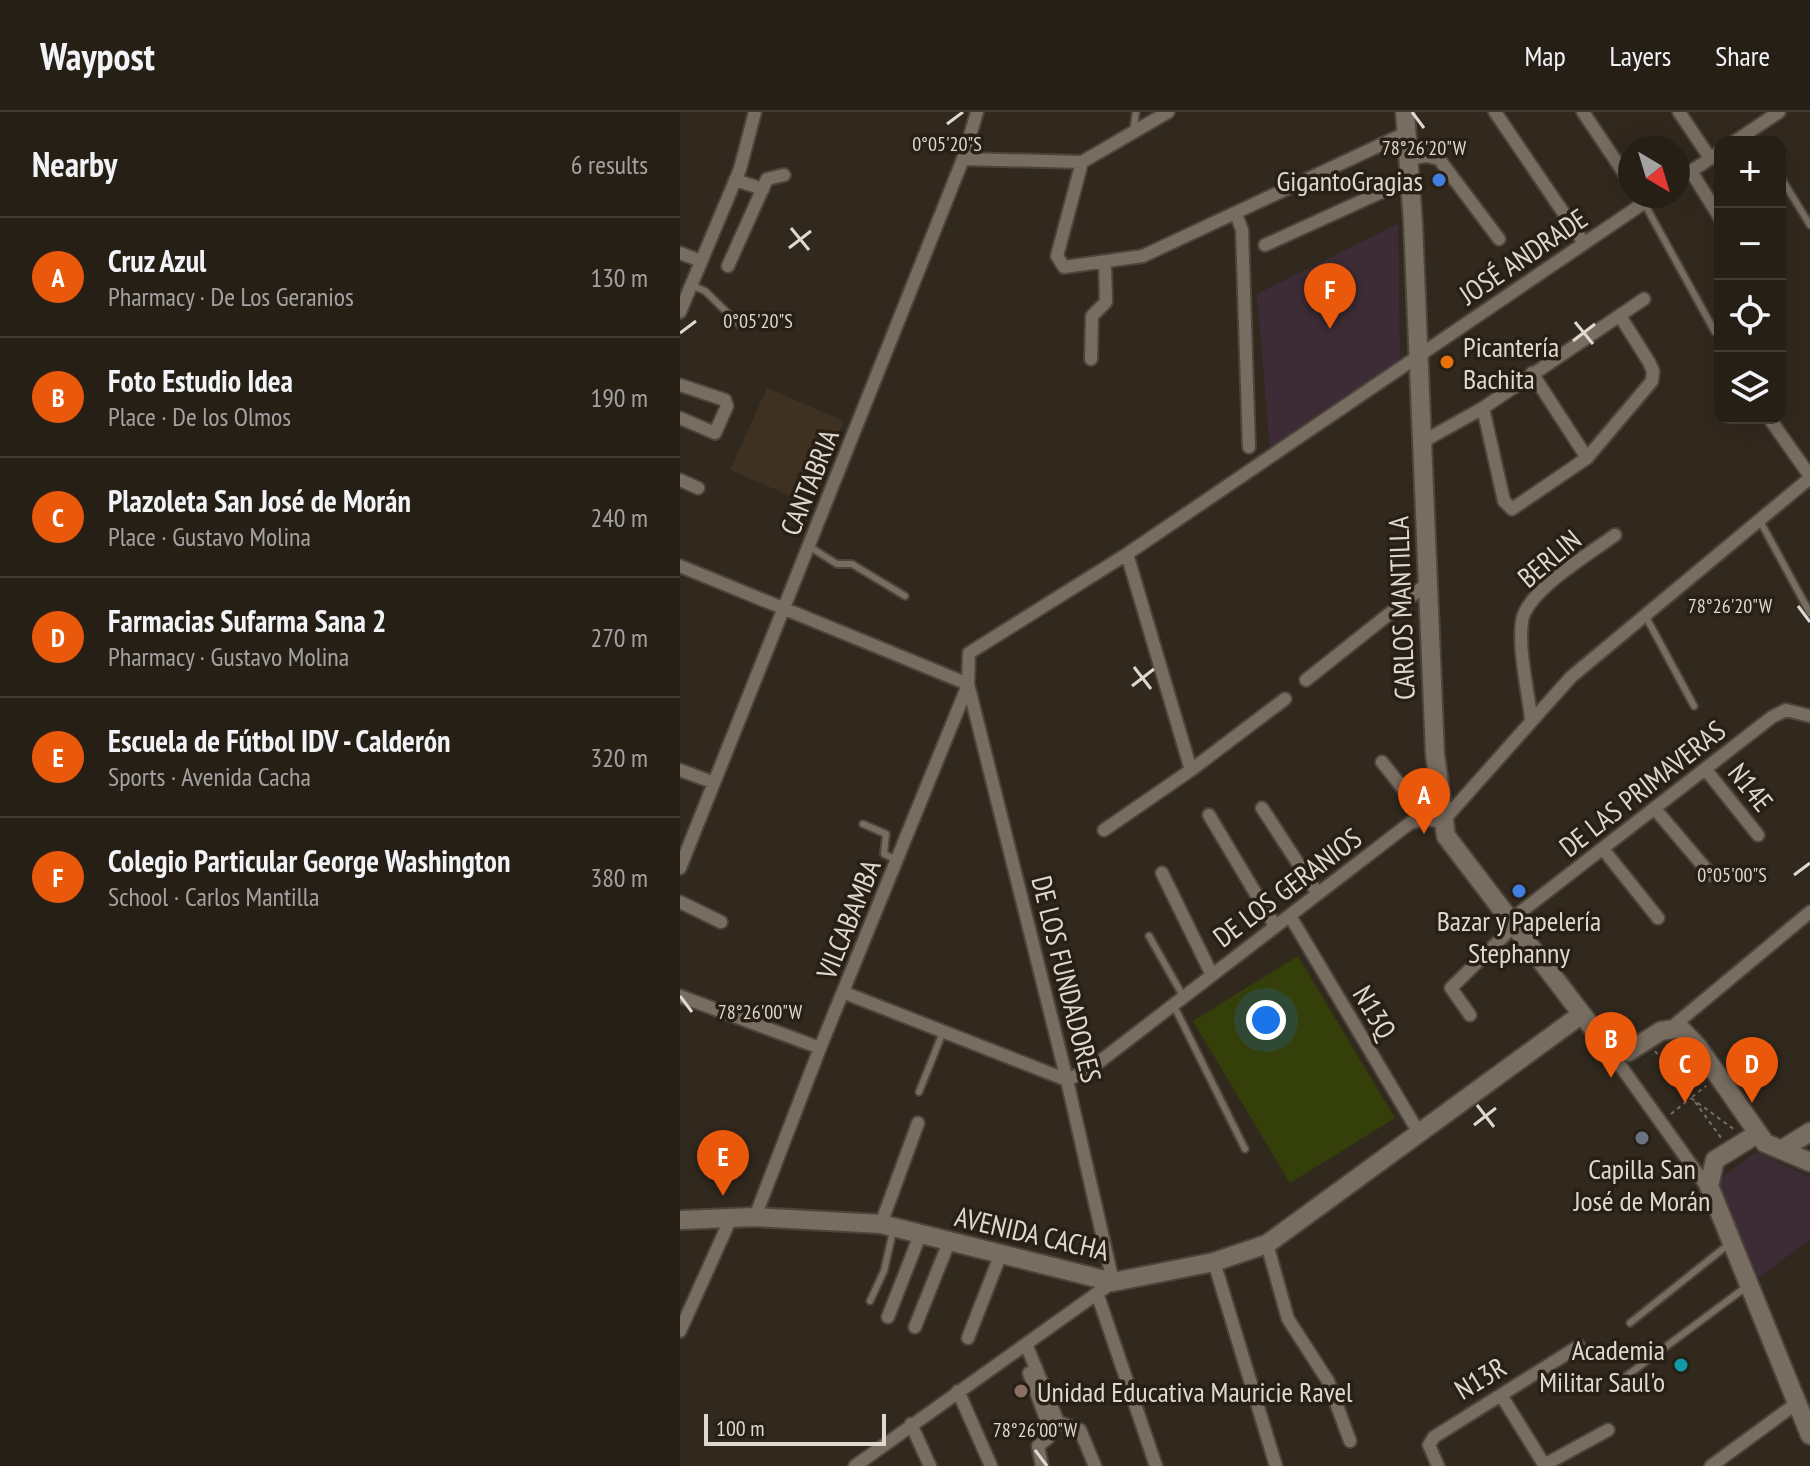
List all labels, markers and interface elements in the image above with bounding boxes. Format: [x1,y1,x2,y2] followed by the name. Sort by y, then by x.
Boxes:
[40,31,155,80] text: Waypost
[1524,37,1566,74] text: Map
[1610,37,1671,74] text: Layers
[1715,37,1770,74] text: Share
[912,131,982,157] text: 0°05'20"S
[1382,135,1467,161] text: 78°26'20"W
[1618,136,1690,208] north arrow
[1714,136,1786,424] map controls
[1714,136,1786,208] button: +
[32,142,117,186] text: Nearby
[571,148,648,181] text: 6 results
[1277,162,1423,199] place label: GigantoGragias
[1430,171,1448,189] marker: GigantoGragias
[1451,200,1594,313] street label: JOSÉ ANDRADE
[1714,208,1786,280] button: −
[108,241,206,280] text: Cruz Azul
[51,261,65,294] text: A
[590,261,648,294] text: 130 m
[1304,263,1356,329] pin: F
[108,280,354,313] text: Pharmacy · De Los Geranios
[1714,280,1786,352] button: locate
[723,308,793,334] text: 0°05'20"S
[1463,328,1559,397] place label: Picantería Bachita
[1714,352,1786,424] button: layers
[1438,353,1456,371] marker: Picantería Bachita
[108,361,293,400] text: Foto Estudio Idea
[52,381,64,414] text: B
[590,381,648,414] text: 190 m
[108,400,291,433] text: Place · De los Olmos
[771,423,847,540] street label: CANTABRIA
[108,481,411,520] text: Plazoleta San José de Morán
[52,501,64,534] text: C
[590,501,648,534] text: 240 m
[1379,515,1423,701] street label: CARLOS MANTILLA
[108,520,311,553] text: Place · Gustavo Molina
[1510,521,1588,595] street label: BERLIN
[1688,593,1773,619] text: 78°26'20"W
[108,601,386,640] text: Farmacias Sufarma Sana 2
[51,621,65,654] text: D
[590,621,648,654] text: 270 m
[108,640,349,673] text: Pharmacy · Gustavo Molina
[1551,711,1733,865] street label: DE LAS PRIMAVERAS
[108,721,451,760] text: Escuela de Fútbol IDV - Calderón
[52,741,64,774] text: E
[590,741,648,774] text: 320 m
[1720,755,1782,819] street label: N14E
[108,760,311,793] text: Sports · Avenida Cacha
[1398,768,1450,834] pin: A
[1205,819,1369,955] street label: DE LOS GERANIOS
[108,841,510,880] text: Colegio Particular George Washington
[807,853,889,985] street label: VILCABAMBA
[53,861,63,894] text: F
[590,861,648,894] text: 380 m
[1697,862,1767,888] text: 0°05'00"S
[1023,872,1111,1086] street label: DE LOS FUNDADORES
[108,880,319,913] text: School · Carlos Mantilla
[1510,882,1528,900] marker: Bazar y Papelería Stephanny
[1437,902,1601,971] place label: Bazar y Papelería Stephanny
[1345,979,1406,1046] street label: N13Q
[718,999,803,1025] text: 78°26'00"W
[1246,1000,1286,1040] your location
[1585,1012,1637,1078] pin: B
[1659,1037,1711,1103] pin: C
[1726,1037,1778,1103] pin: D
[1633,1129,1651,1147] marker: Capilla San José de Morán
[697,1130,749,1196] pin: E
[1573,1150,1710,1219] place label: Capilla San José de Morán
[951,1197,1113,1269] street label: AVENIDA CACHA
[1539,1331,1665,1400] place label: Academia Militar Saul'o
[1447,1348,1513,1408] street label: N13R
[1672,1356,1690,1374] marker: Academia Militar Saul'o
[1037,1373,1353,1410] place label: Unidad Educativa Mauricie Ravel
[1012,1382,1030,1400] marker: Unidad Educativa Mauricie Ravel
[704,1410,886,1446] scale bar
[716,1414,765,1442] text: 100 m
[993,1417,1078,1443] text: 78°26'00"W

